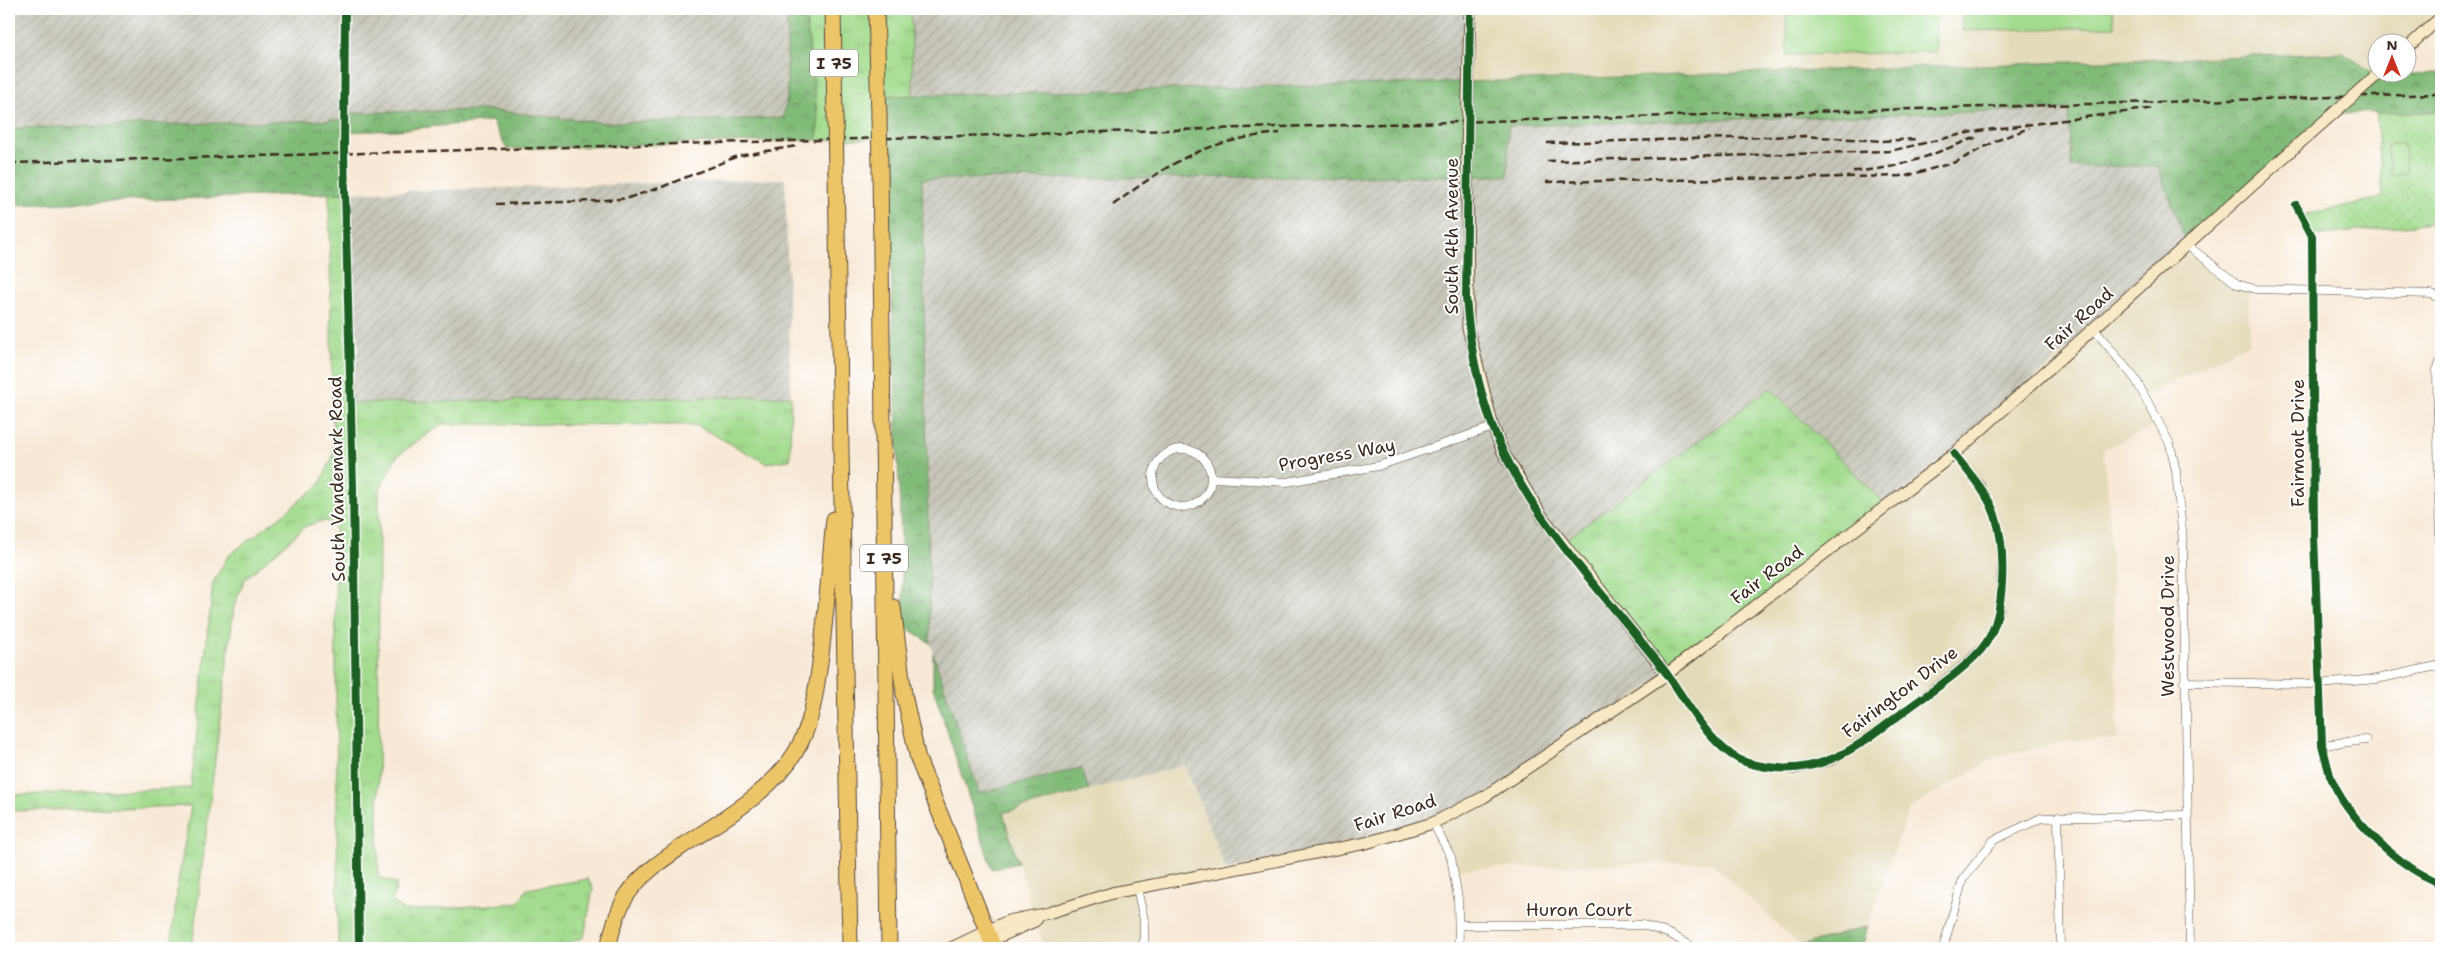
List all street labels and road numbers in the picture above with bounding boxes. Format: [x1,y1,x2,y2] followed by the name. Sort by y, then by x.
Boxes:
[810,49,858,76] road number: I 75
[1440,158,1464,314] street label: South 4th Avenue
[2039,282,2119,356] street label: Fair Road
[323,376,351,582] street label: South Vandemark Road
[2286,379,2310,507] street label: Fairmont Drive
[1277,433,1397,477] street label: Progress Way
[1726,540,1808,610] street label: Fair Road
[860,544,908,572] road number: I 75
[2156,555,2180,697] street label: Westwood Drive
[1837,641,1963,743] street label: Fairington Drive
[1351,788,1439,838] street label: Fair Road
[1526,898,1632,922] street label: Huron Court

